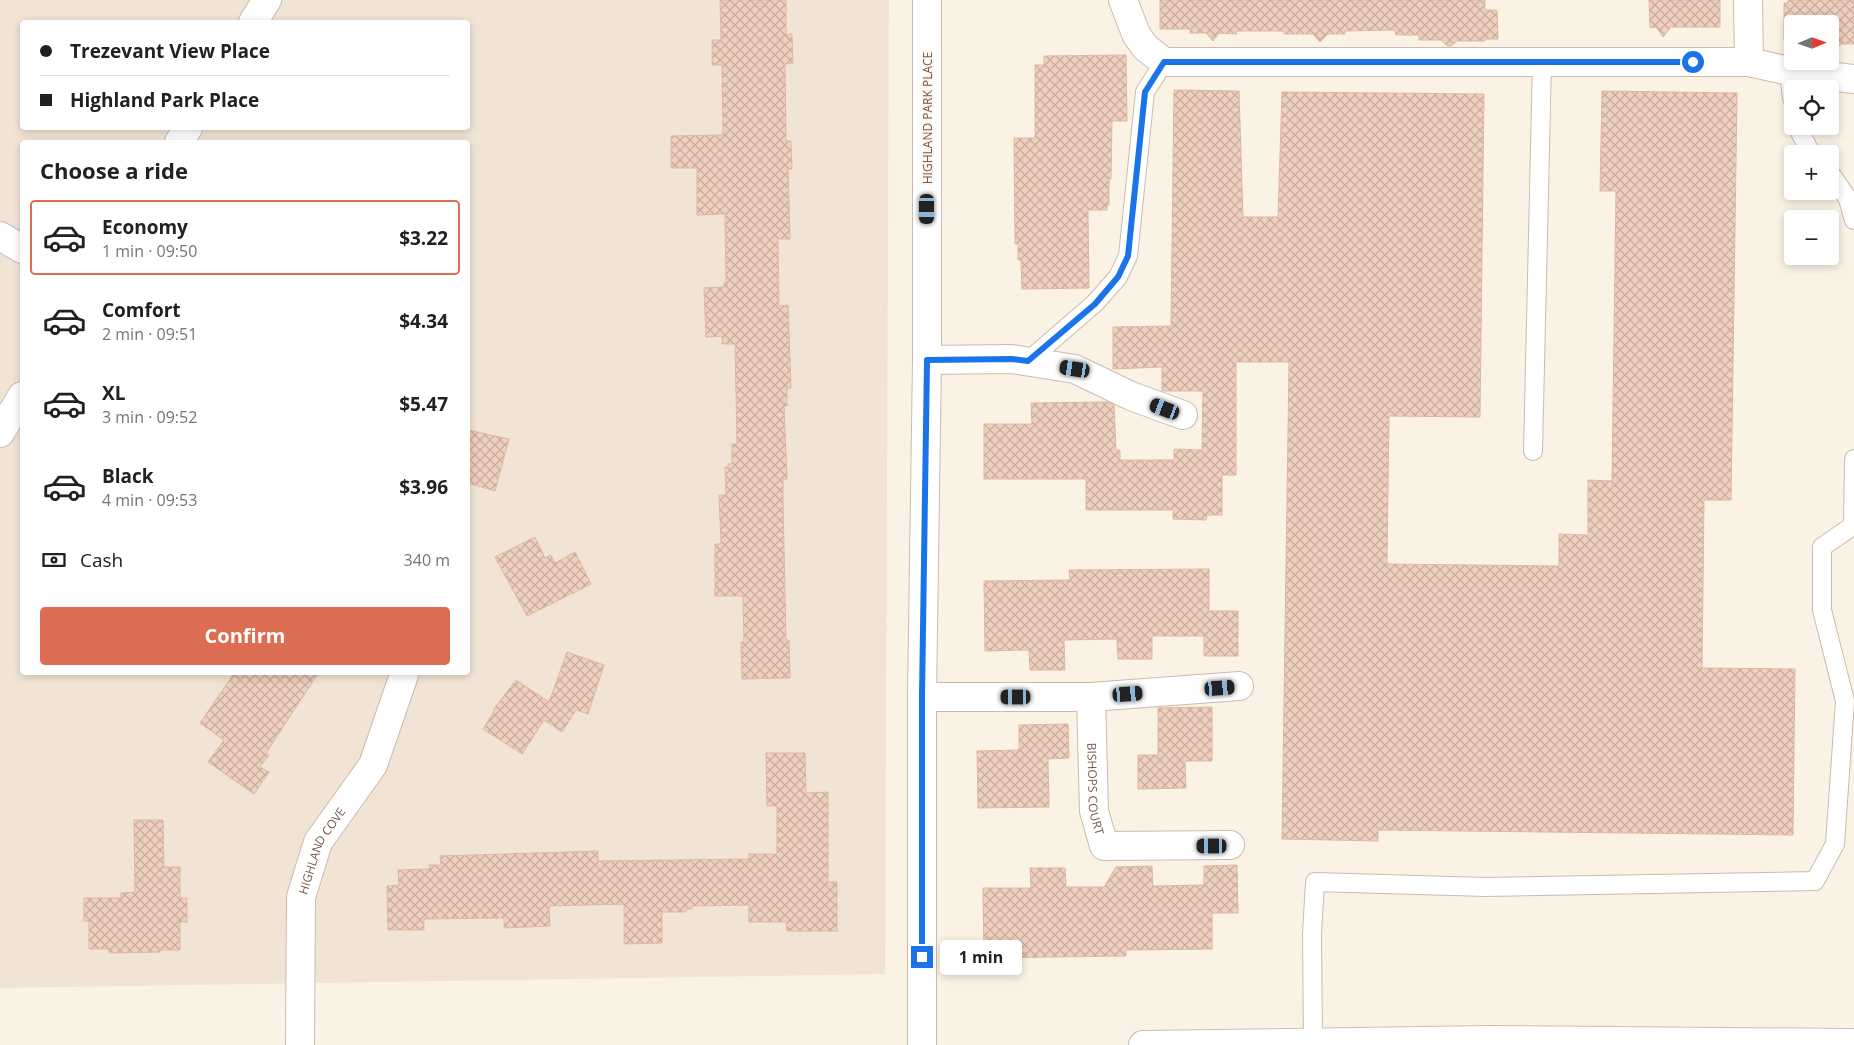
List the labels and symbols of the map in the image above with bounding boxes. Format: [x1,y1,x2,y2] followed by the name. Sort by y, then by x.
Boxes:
[1784,15,1839,70] north arrow
[1682,51,1704,73] route start
[919,52,936,184] street label: HIGHLAND PARK PLACE
[919,194,934,224] car
[1059,359,1090,379] car
[1148,397,1181,421] car
[1204,679,1235,697] car
[1112,685,1143,703] car
[1001,690,1031,705] car
[1084,742,1109,837] street label: BISHOPS COURT
[294,804,349,896] street label: HIGHLAND COVE
[1197,839,1227,854] car
[940,940,1022,974] callout: 1 min
[911,946,933,968] route end

